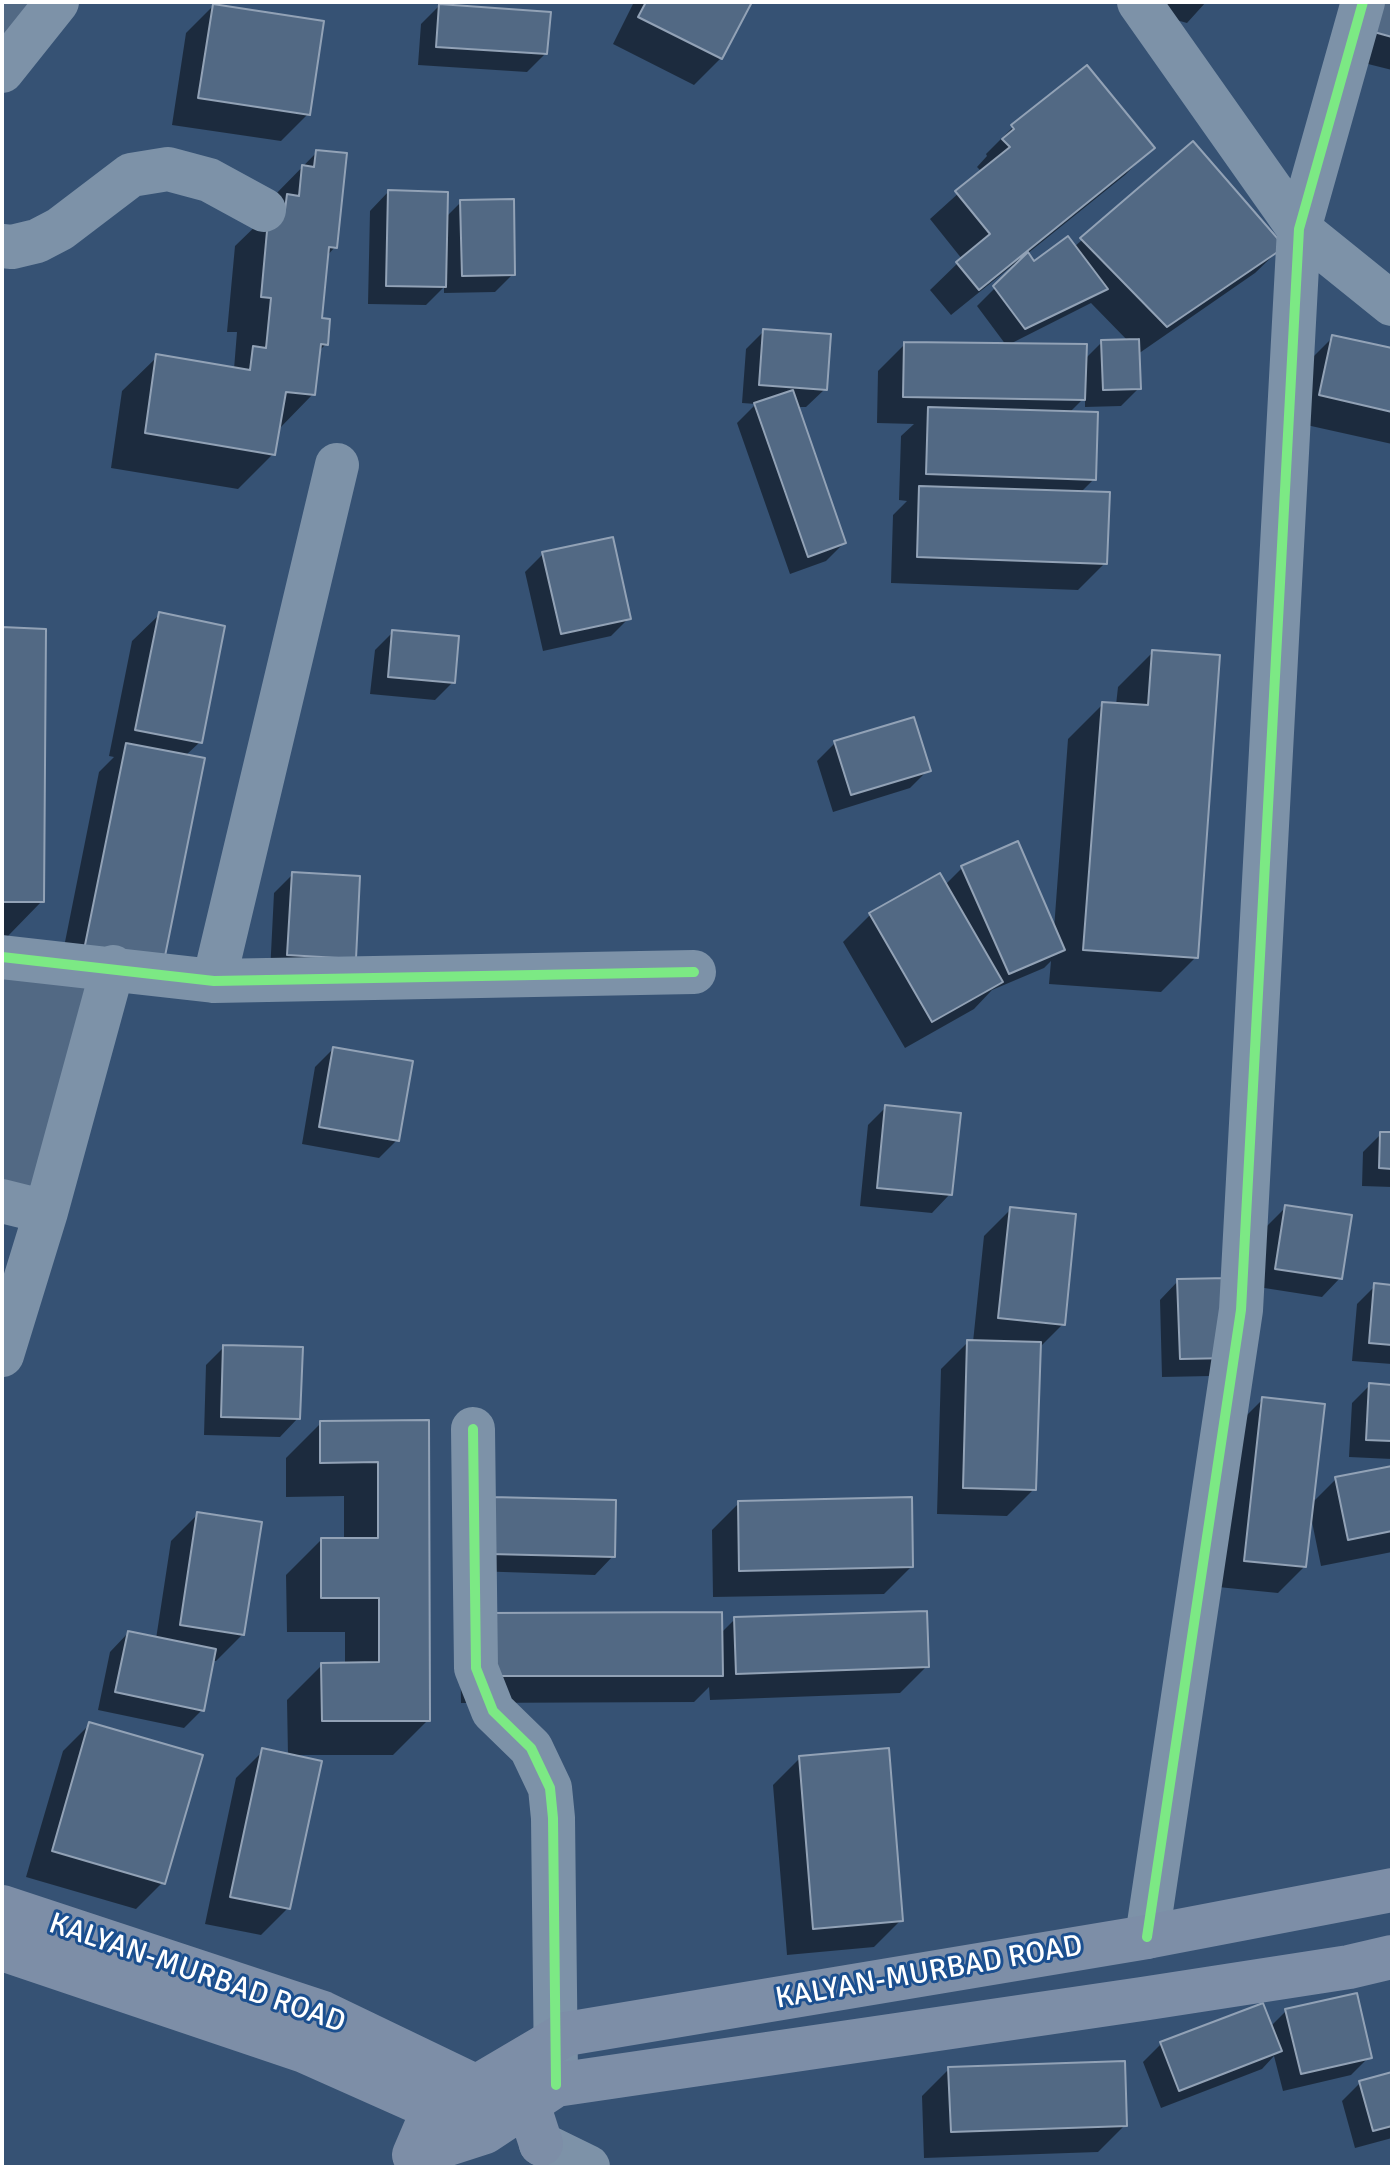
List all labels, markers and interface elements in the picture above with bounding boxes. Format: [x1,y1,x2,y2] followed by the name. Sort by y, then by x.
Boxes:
[44,1906,350,2042] street label: KALYAN-MURBAD ROAD
[773,1928,1085,2018] street label: KALYAN-MURBAD ROAD

